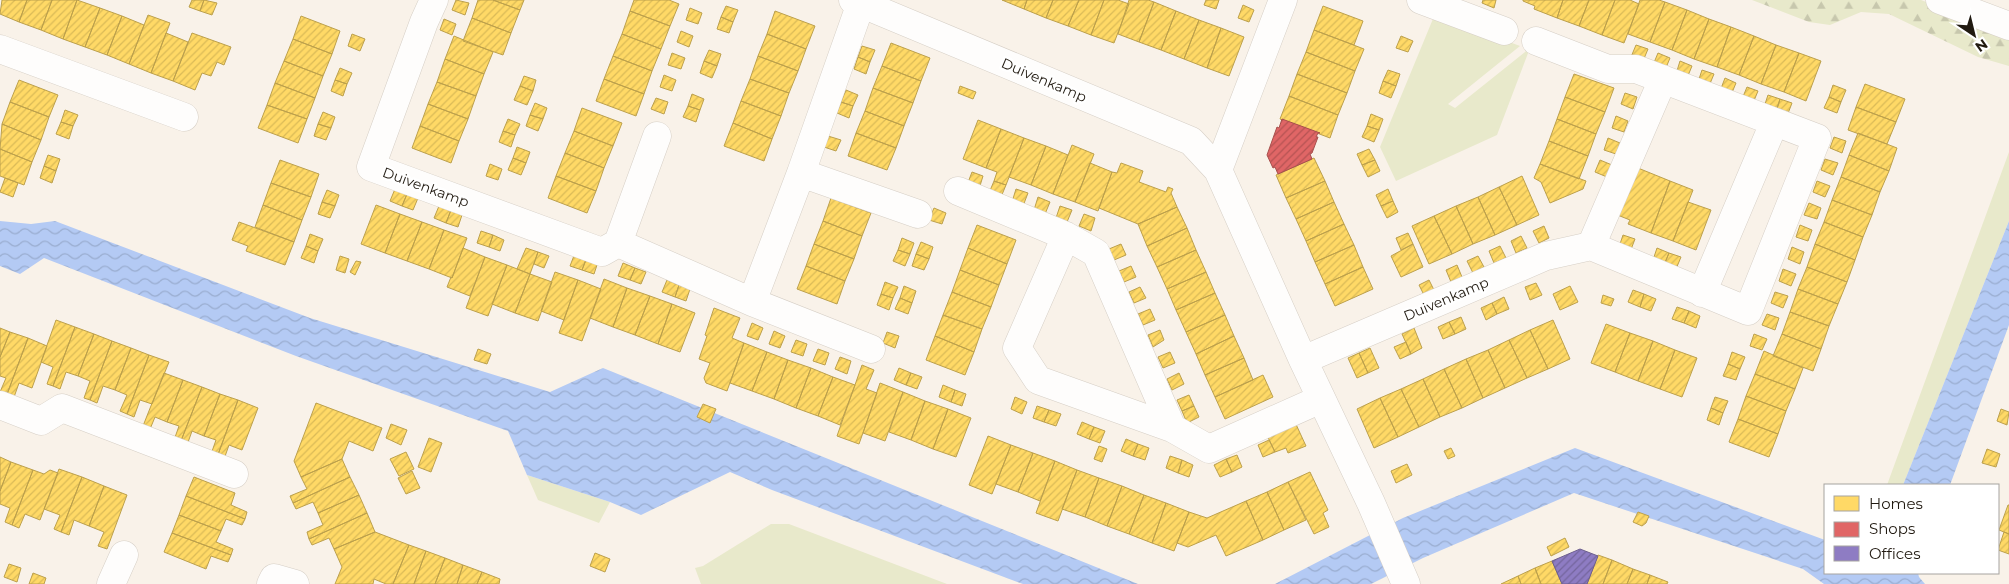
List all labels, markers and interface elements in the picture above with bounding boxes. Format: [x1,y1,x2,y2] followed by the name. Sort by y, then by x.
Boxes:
[1949,10,1999,60] north arrow
[1972,35,1991,56] text: N
[999,54,1089,106] street label: Duivenkamp
[380,163,472,211] street label: Duivenkamp
[1401,273,1491,325] street label: Duivenkamp
[1824,484,1999,574] legend
[1869,494,1923,513] text: Homes
[1869,519,1915,538] text: Shops
[1869,544,1921,563] text: Offices

